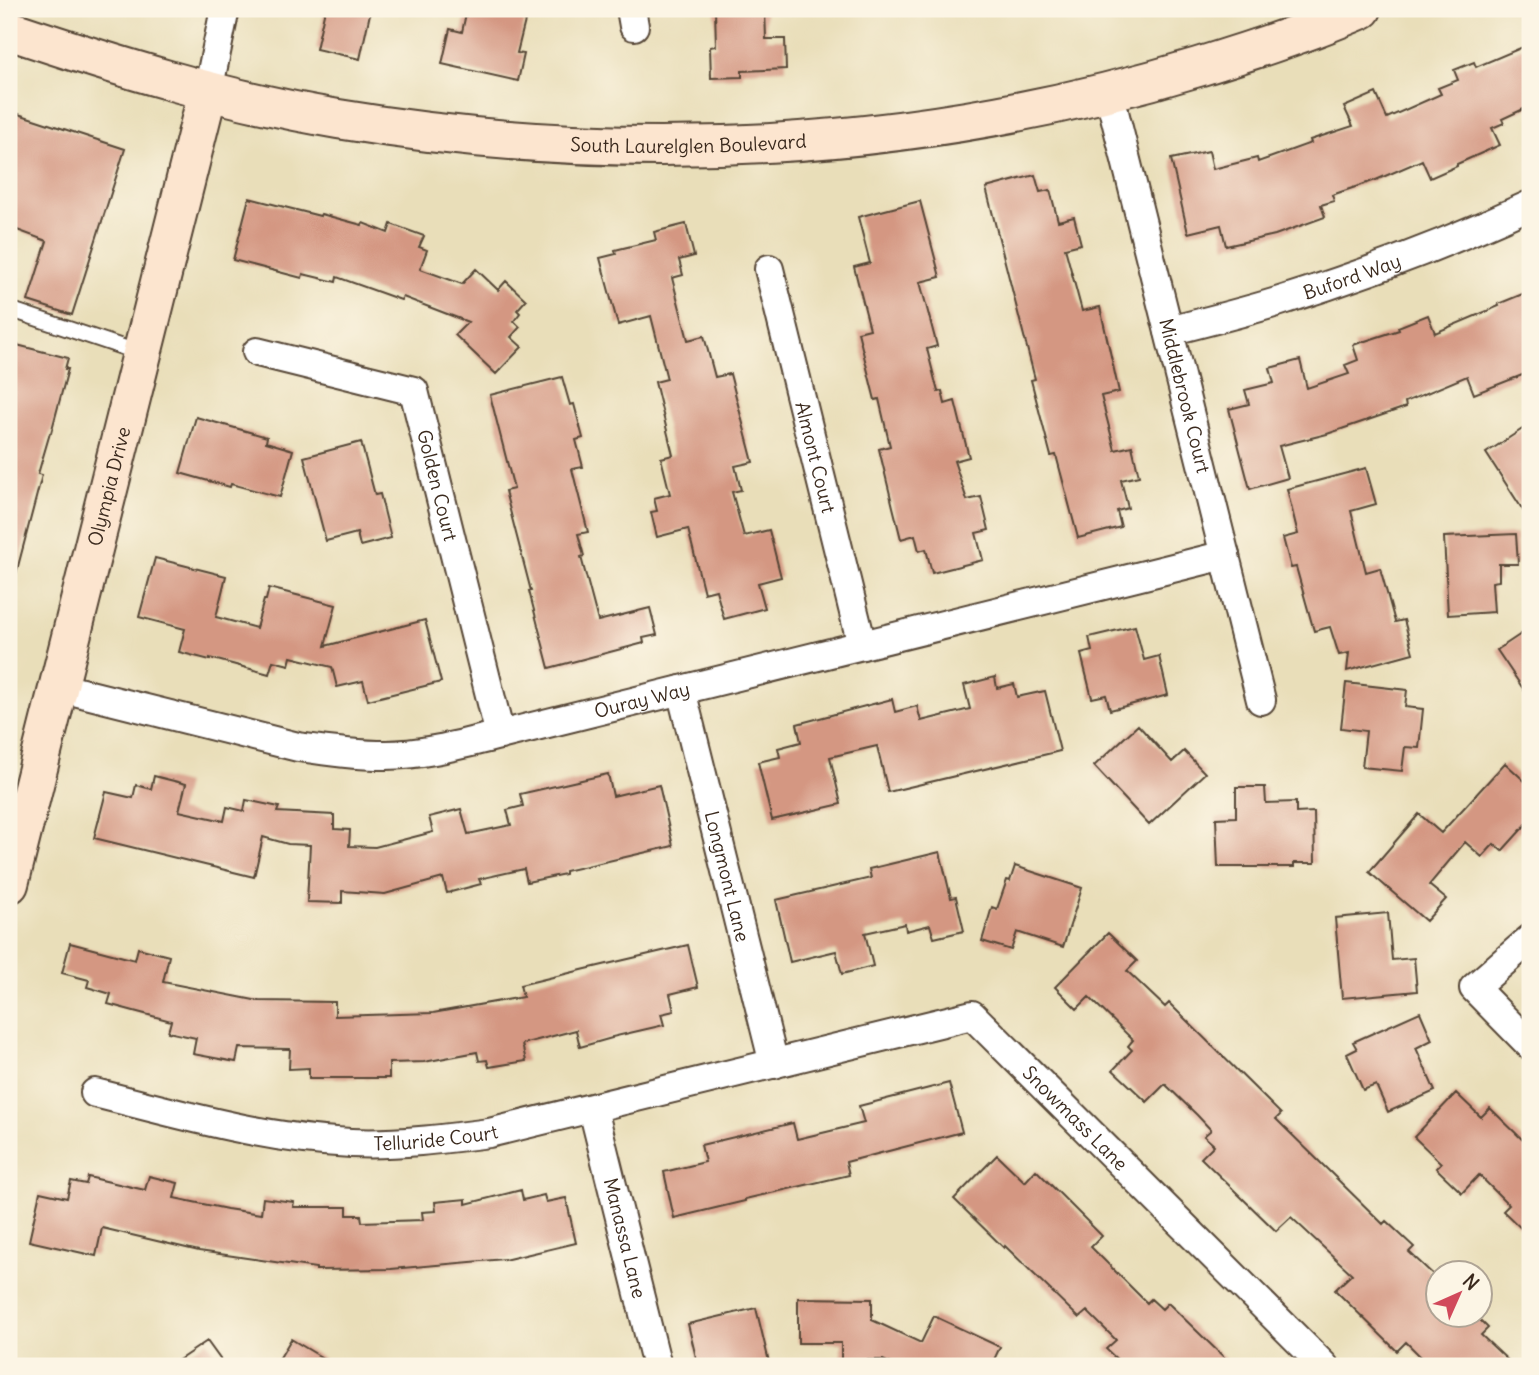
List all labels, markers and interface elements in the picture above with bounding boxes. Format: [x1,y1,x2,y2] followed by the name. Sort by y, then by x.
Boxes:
[570,129,807,158] street label: South Laurelglen Boulevard
[1300,248,1404,305] street label: Buford Way
[1154,316,1216,475] street label: Middlebrook Court
[790,399,841,515] street label: Almont Court
[82,424,135,548] street label: Olympia Drive
[412,427,463,543] street label: Golden Court
[592,676,692,723] street label: Ouray Way
[700,808,755,944] street label: Longmont Lane
[1018,1061,1133,1176] street label: Snowmass Lane
[373,1119,500,1155] street label: Telluride Court
[599,1175,652,1301] street label: Manassa Lane
[1424,1260,1494,1330] north arrow
[1458,1269,1484,1295] text: N

